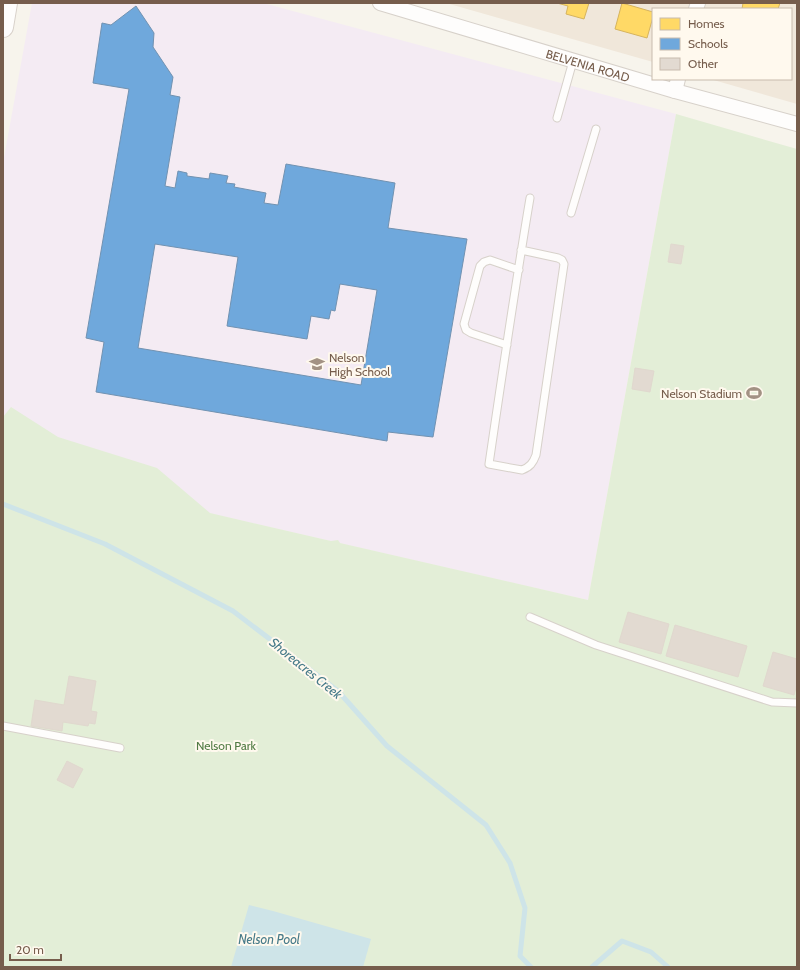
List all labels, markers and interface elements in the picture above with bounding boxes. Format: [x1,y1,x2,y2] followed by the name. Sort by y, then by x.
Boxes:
[652,8,792,80] legend
[688,16,725,31] text: Homes
[688,36,728,51] text: Schools
[544,45,632,85] street label: BELVENIA ROAD
[688,56,718,71] text: Other
[329,350,390,379] place label: Nelson High School
[308,355,326,373] school or university icon: Nelson High School
[745,384,763,402] sports icon: Nelson Stadium
[661,386,742,401] place label: Nelson Stadium
[266,634,346,702] water label: Shoreacres Creek
[196,738,257,753] park label: Nelson Park
[238,931,300,947] water label: Nelson Pool
[10,936,61,962] scale bar
[16,942,44,957] text: 20 m

